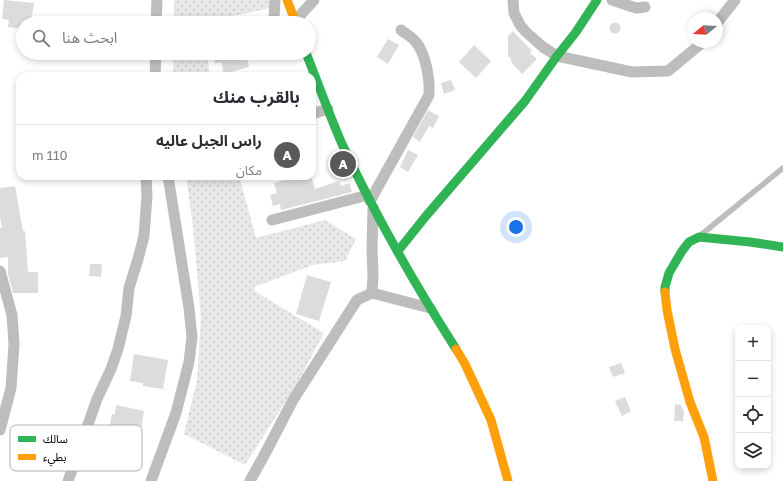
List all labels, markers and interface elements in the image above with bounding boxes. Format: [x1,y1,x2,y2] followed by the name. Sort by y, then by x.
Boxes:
[687,12,723,48] north arrow
[16,16,316,60] search box
[30,27,52,49] icon: search
[62,28,117,46] text: ابحث هنا
[213,86,300,107] text: بالقرب منك
[156,131,262,149] text: راس الجبل عاليه
[32,147,67,163] text: 110 m
[282,147,292,163] text: A
[330,149,356,179] pin: A
[236,162,262,178] text: مكان
[506,217,526,237] your location
[735,325,771,469] map controls
[735,325,771,361] button: +
[735,361,771,397] button: −
[735,397,771,433] button: locate
[10,425,142,471] legend
[43,432,68,445] text: سالك
[735,433,771,469] button: layers
[43,450,66,467] text: بطيء

